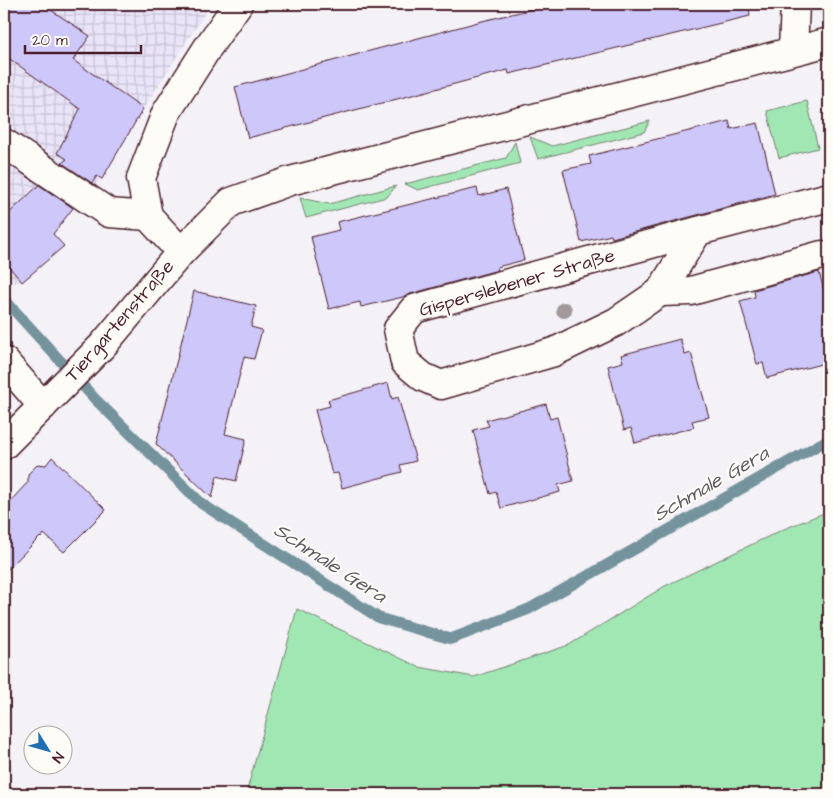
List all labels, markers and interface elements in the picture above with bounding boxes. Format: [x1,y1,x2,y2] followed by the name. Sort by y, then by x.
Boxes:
[25,22,141,54] scale bar
[32,30,68,51] text: 20 m
[416,242,618,324] street label: Gisperslebener Straße
[59,254,181,389] street label: Tiergartenstraße
[648,439,775,528] water label: Schmale Gera
[268,516,392,610] water label: Schmale Gera
[22,726,72,776] north arrow
[47,748,68,767] text: N

